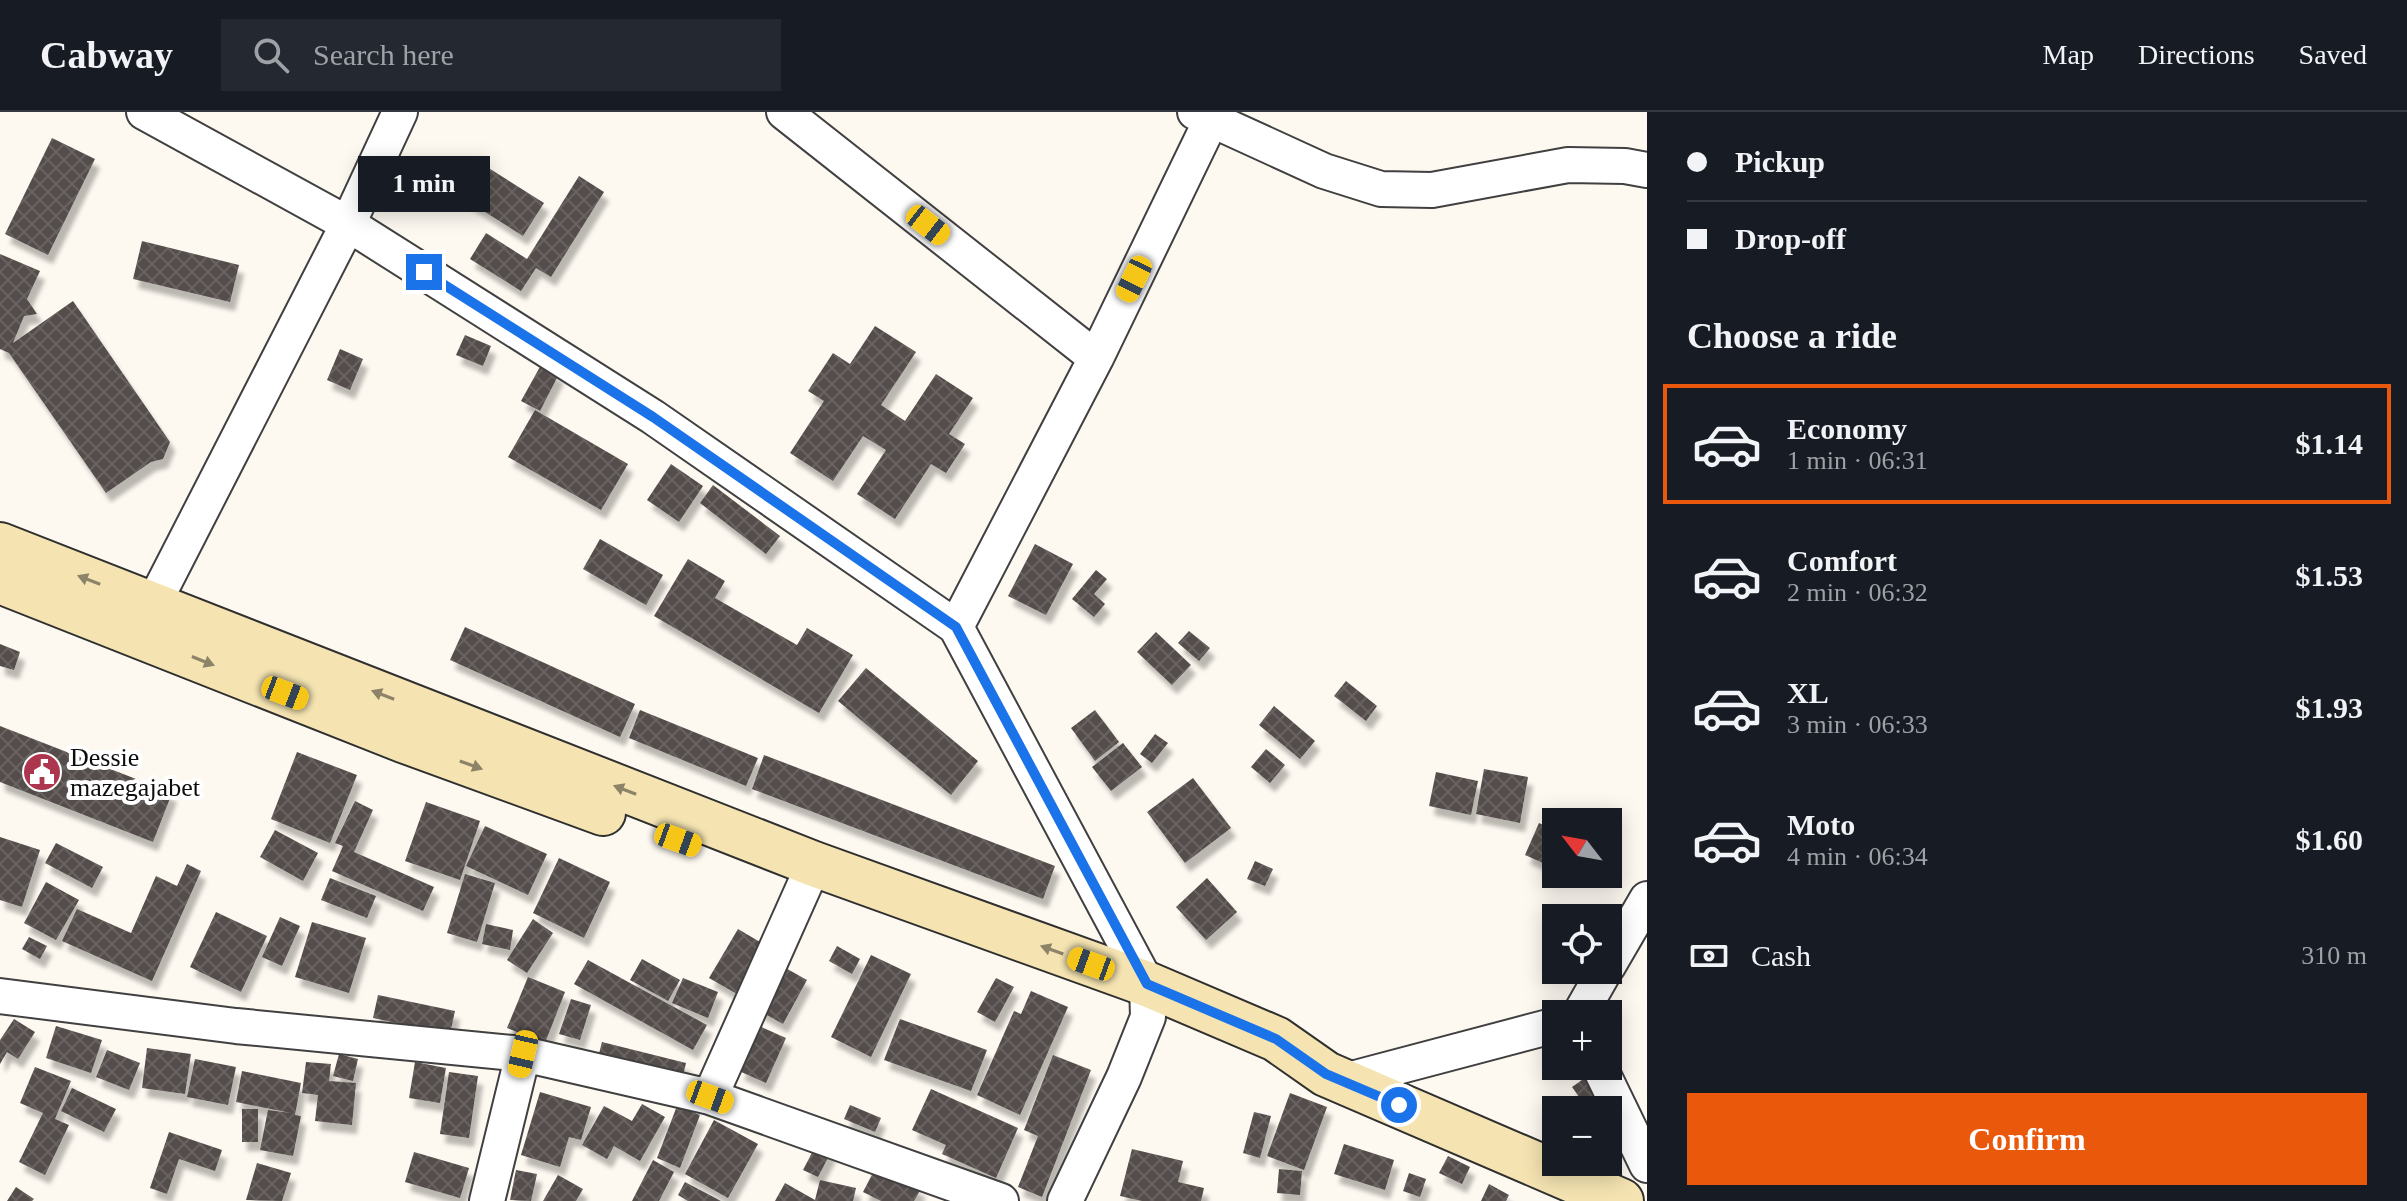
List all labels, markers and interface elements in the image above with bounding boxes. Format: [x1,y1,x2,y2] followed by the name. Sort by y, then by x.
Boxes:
[221,19,781,91] search box
[249,33,293,77] icon: search
[40,34,173,76] text: Cabway
[313,38,454,71] text: Search here
[2043,39,2094,70] text: Map
[2138,39,2255,70] text: Directions
[2299,39,2367,70] text: Saved
[1735,145,1825,178] text: Pickup
[358,156,490,212] callout: 1 min
[393,169,455,198] text: 1 min
[902,201,954,249] car
[1735,222,1846,255] text: Drop-off
[1113,252,1155,306] car
[406,254,442,290] route end
[1687,316,1897,356] text: Choose a ride
[1691,408,1763,480] icon: car
[1787,412,1907,445] text: Economy
[2296,427,2363,460] text: $1.14
[1787,446,1928,475] text: 1 min · 06:31
[1691,540,1763,612] icon: car
[1787,544,1897,577] text: Comfort
[2296,559,2363,592] text: $1.53
[77,573,101,586] one-way arrow
[1787,578,1928,607] text: 2 min · 06:32
[191,655,215,668] one-way arrow
[1691,672,1763,744] icon: car
[258,673,312,713] car
[1787,676,1829,709] text: XL
[371,688,395,701] one-way arrow
[2296,691,2363,724] text: $1.93
[1787,710,1928,739] text: 3 min · 06:33
[70,743,201,802] place label: Dessie mazegajabet
[21,751,63,793] public building icon: Dessie mazegajabet
[459,759,483,772] one-way arrow
[613,783,637,796] one-way arrow
[1691,804,1763,876] icon: car
[1542,808,1622,888] north arrow
[1542,808,1622,1176] map controls
[1787,808,1855,841] text: Moto
[651,821,705,859] car
[2296,823,2363,856] text: $1.60
[1787,842,1928,871] text: 4 min · 06:34
[1542,904,1622,984] button: locate
[1687,934,1731,978] icon: cash
[1751,939,1811,972] text: Cash
[2301,941,2367,970] text: 310 m
[1040,943,1064,956] one-way arrow
[1064,945,1118,983] car
[1542,1000,1622,1080] button: +
[506,1028,540,1080] car
[683,1078,737,1116] car
[1381,1087,1417,1123] route start
[1687,1093,2367,1185] button: Confirm
[1542,1096,1622,1176] button: −

